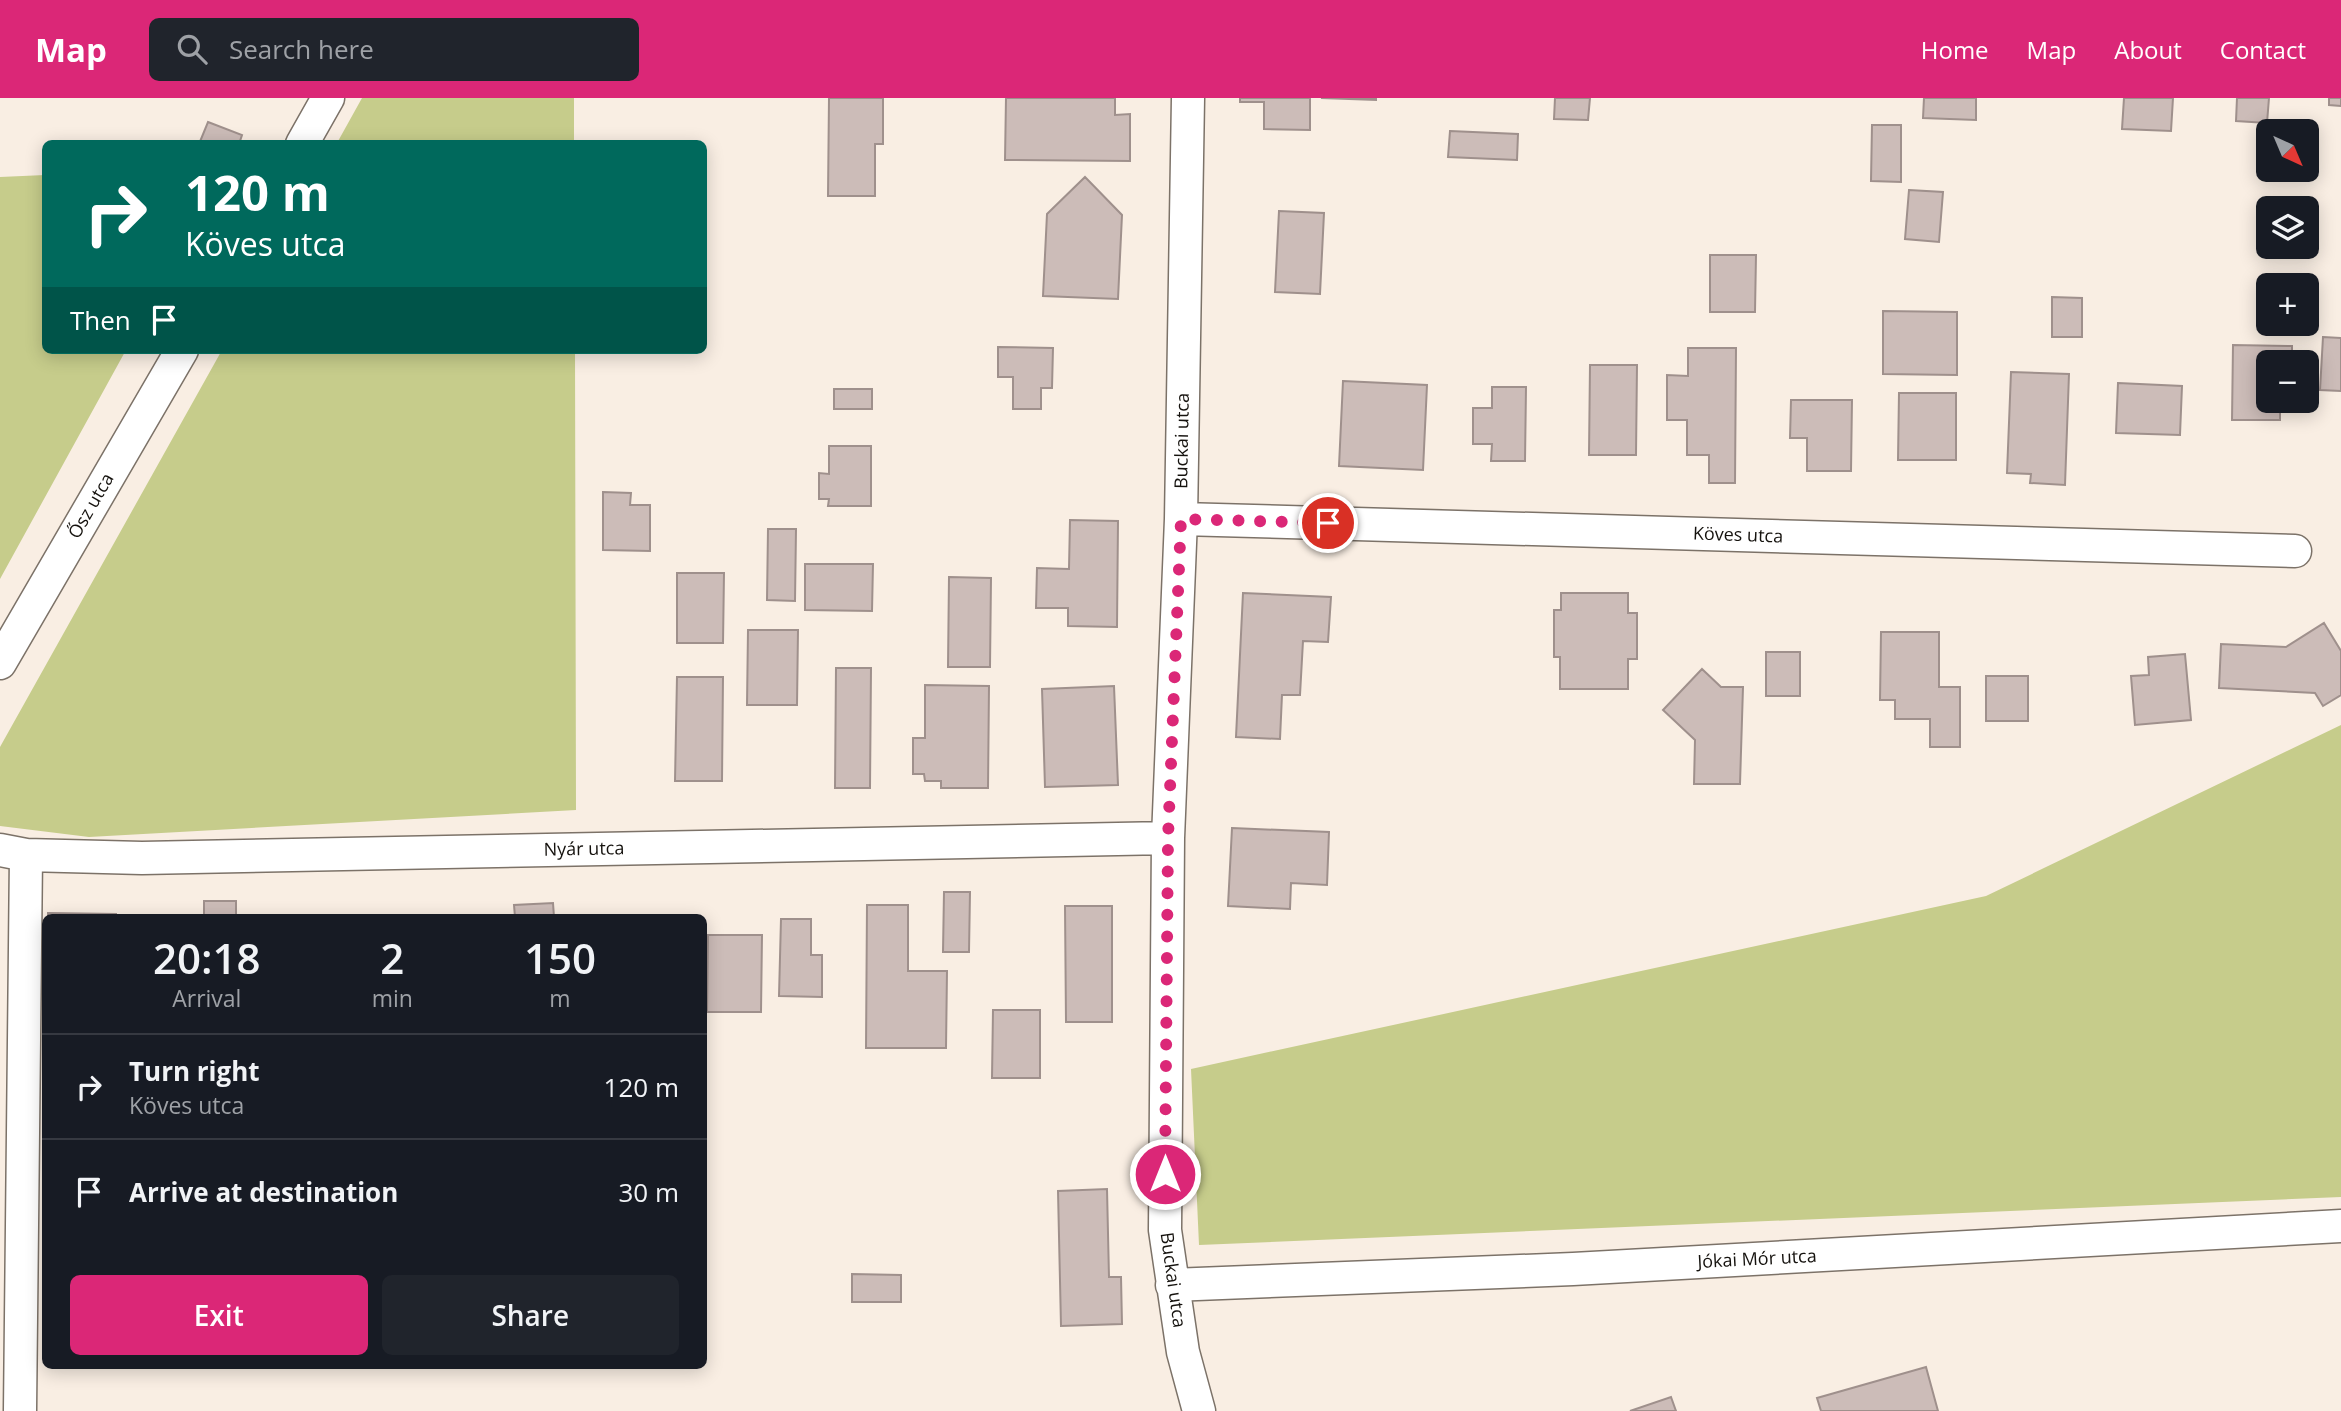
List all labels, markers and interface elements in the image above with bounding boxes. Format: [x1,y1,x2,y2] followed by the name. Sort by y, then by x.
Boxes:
[149,18,639,81] search box
[35,27,107,72] text: Map
[173,30,211,68] icon: search
[229,31,374,67] text: Search here
[1921,33,1989,66] text: Home
[2027,33,2076,66] text: Map
[2114,33,2182,66] text: About
[2220,33,2306,66] text: Contact
[2256,119,2319,182] north arrow
[2256,119,2319,413] map controls
[185,159,330,225] text: 120 m
[70,168,161,259] icon: right
[2256,196,2319,259] button: layers
[185,222,346,265] text: Köves utca
[2256,273,2319,336] button: +
[145,301,183,339] icon: arrive
[70,302,131,338] text: Then
[2256,350,2319,413] button: −
[1168,393,1194,489] street label: Buckai utca
[62,468,118,543] street label: Ősz utca
[1298,493,1358,553] pin
[1309,504,1347,542] icon: arrive
[1693,520,1784,548] street label: Köves utca
[543,835,625,861] street label: Nyár utca
[153,929,261,986] text: 20:18
[380,929,404,986] text: 2
[524,929,596,986] text: 150
[172,982,241,1014] text: Arrival
[372,982,413,1014] text: min
[549,982,571,1014] text: m
[129,1053,260,1089] text: Turn right
[70,1068,108,1106] icon: right
[604,1069,679,1105] text: 120 m
[129,1089,244,1121] text: Köves utca
[1128,1137,1202,1211] position arrow
[70,1173,108,1211] icon: arrive
[129,1174,398,1210] text: Arrive at destination
[618,1174,679,1210] text: 30 m
[1155,1231,1193,1329] street label: Buckai utca
[1695,1243,1817,1273] street label: Jókai Mór utca
[70,1275,368,1355] button: Exit
[382,1275,679,1355] button: Share

